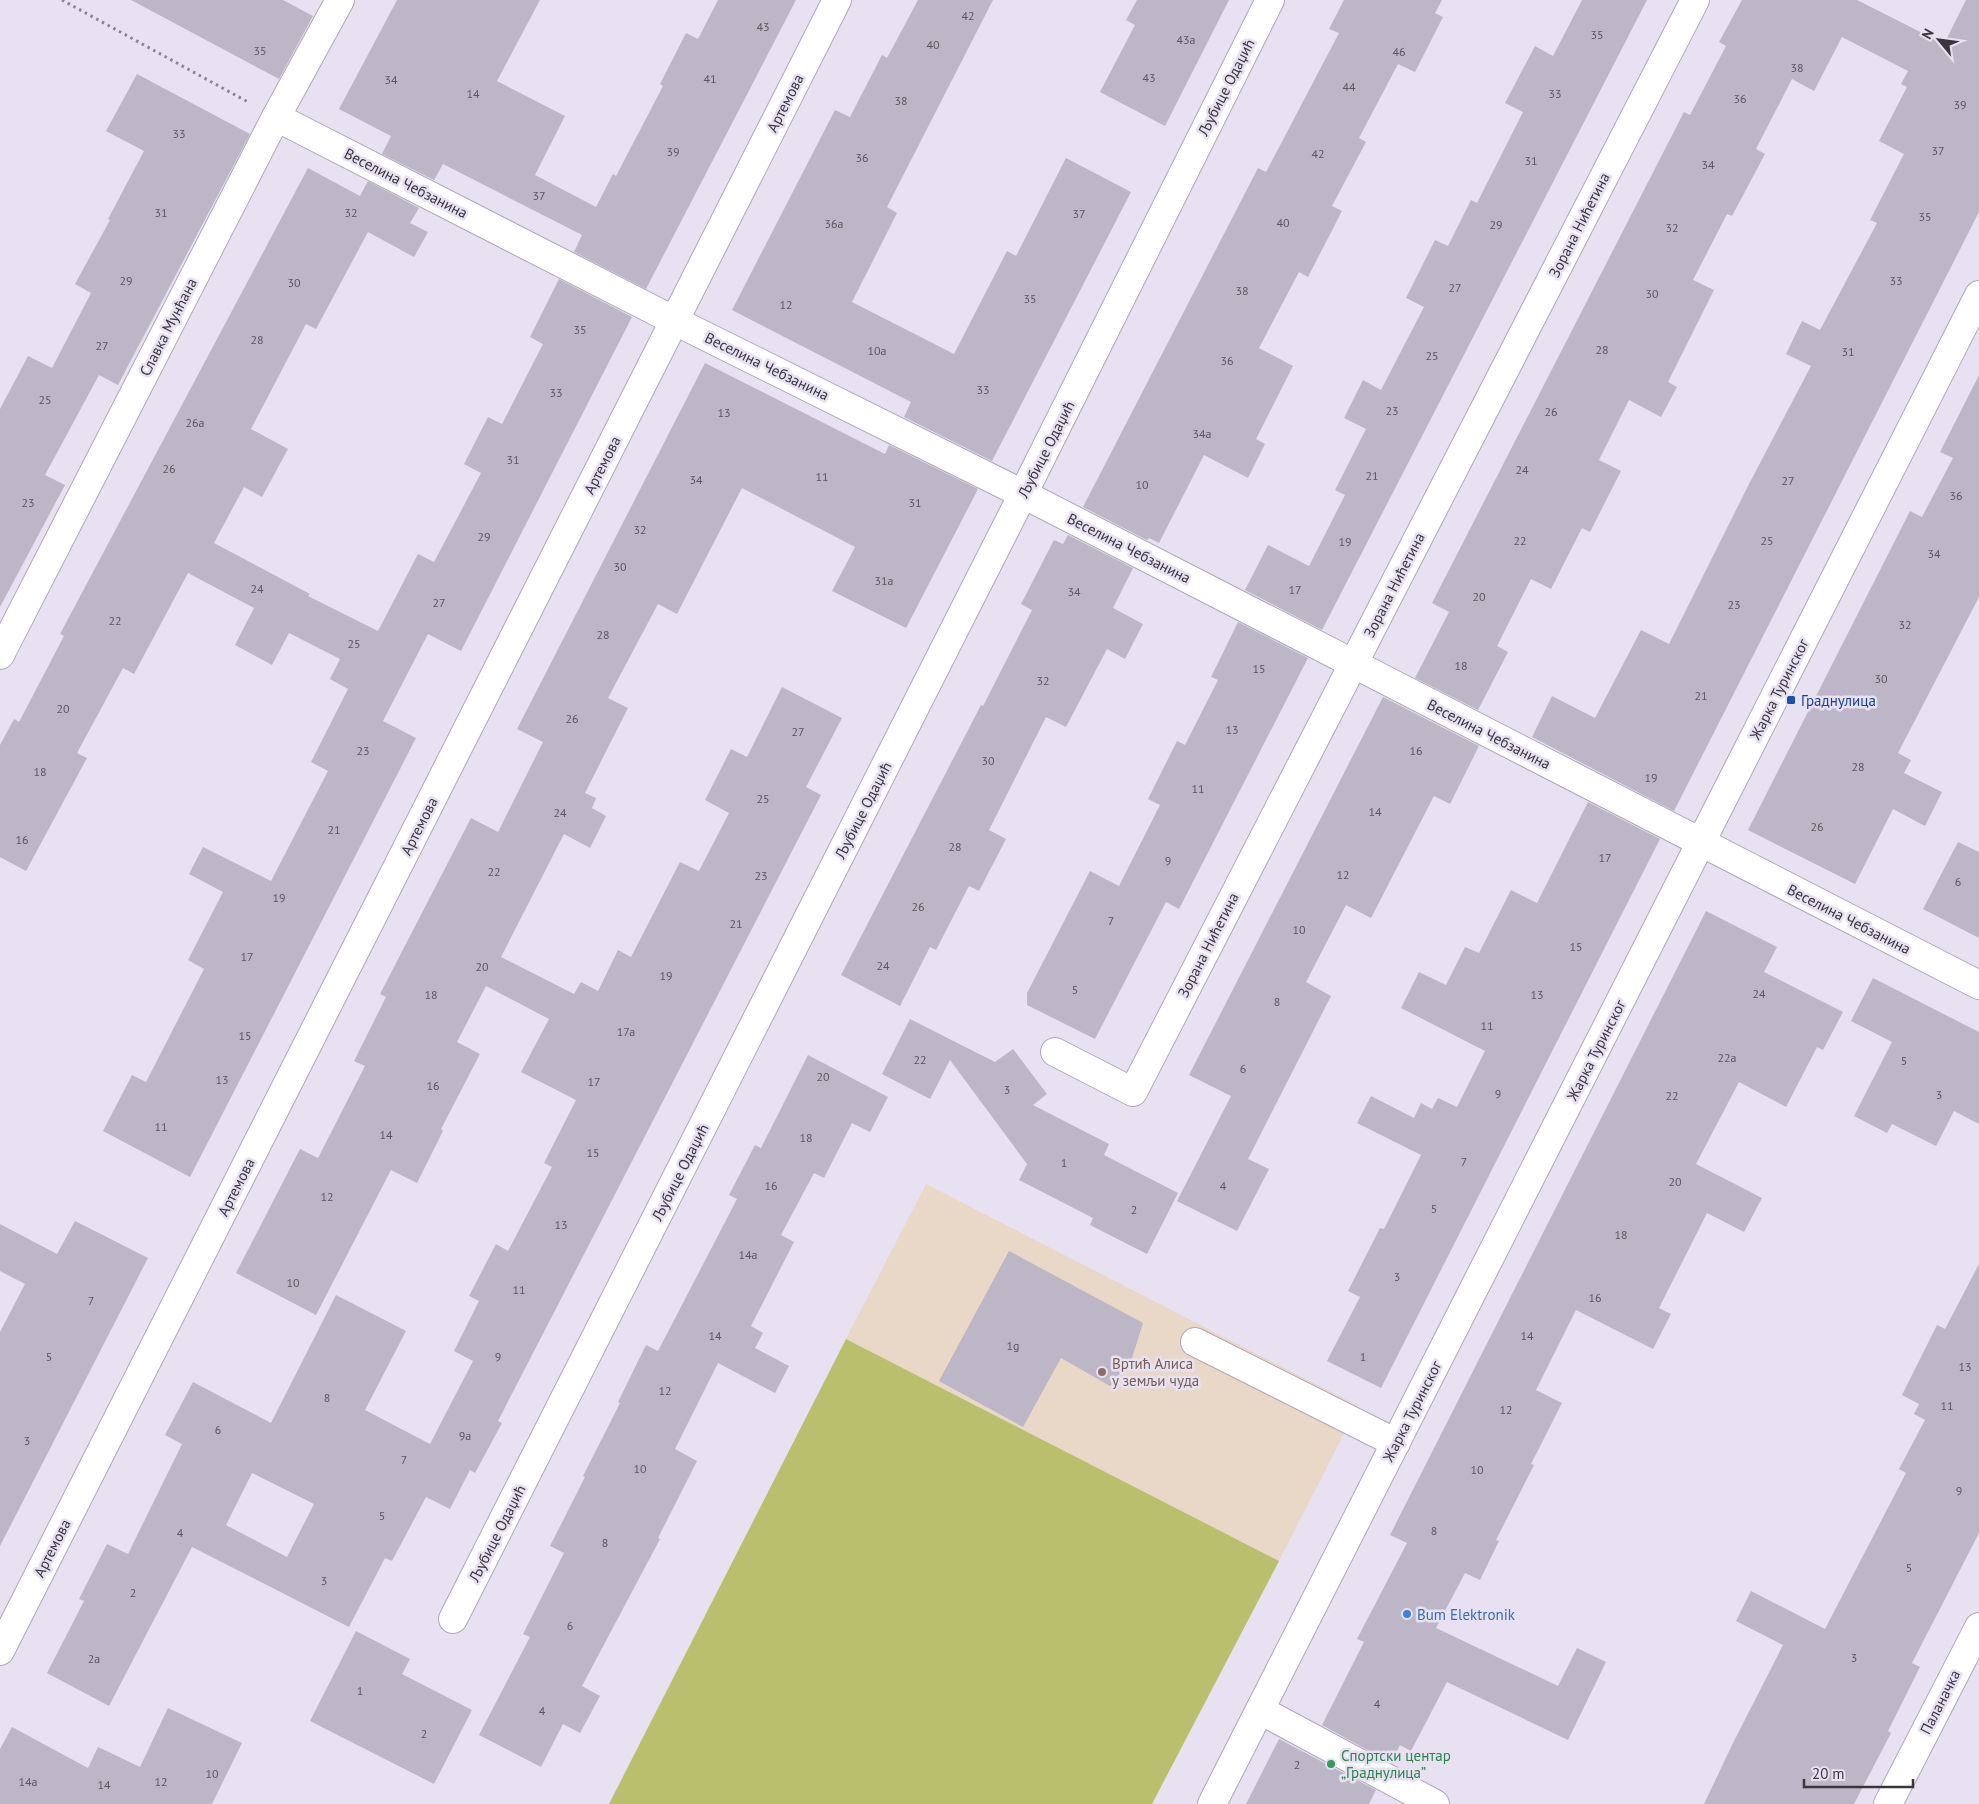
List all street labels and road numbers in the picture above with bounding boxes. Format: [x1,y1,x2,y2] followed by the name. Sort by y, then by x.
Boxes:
[1193,35,1259,140] street label: Љубице Одаџић
[762,71,808,135] street label: Артемова
[341,144,471,222] street label: Веселина Чебзанина
[1544,169,1614,281] street label: Зорана Нићетина
[135,275,201,379] street label: Славка Мунћана
[702,328,832,404] street label: Веселина Чебзанина
[1013,397,1079,502] street label: Љубице Одаџић
[579,433,625,497] street label: Артемова
[1064,509,1194,587] street label: Веселина Чебзанина
[1359,529,1429,641] street label: Зорана Нићетина
[1745,635,1813,744] street label: Жарка Туринског
[1424,695,1554,773] street label: Веселина Чебзанина
[830,758,896,863] street label: Љубице Одаџић
[396,794,442,858] street label: Артемова
[1784,880,1914,958] street label: Веселина Чебзанина
[1173,889,1243,1001] street label: Зорана Нићетина
[1562,996,1630,1105] street label: Жарка Туринског
[647,1120,713,1225] street label: Љубице Одаџић
[213,1155,259,1219] street label: Артемова
[1378,1357,1446,1466] street label: Жарка Туринског
[464,1481,530,1586] street label: Љубице Одаџић
[29,1516,75,1580] street label: Артемова
[1916,1667,1964,1737] street label: Паланачка

